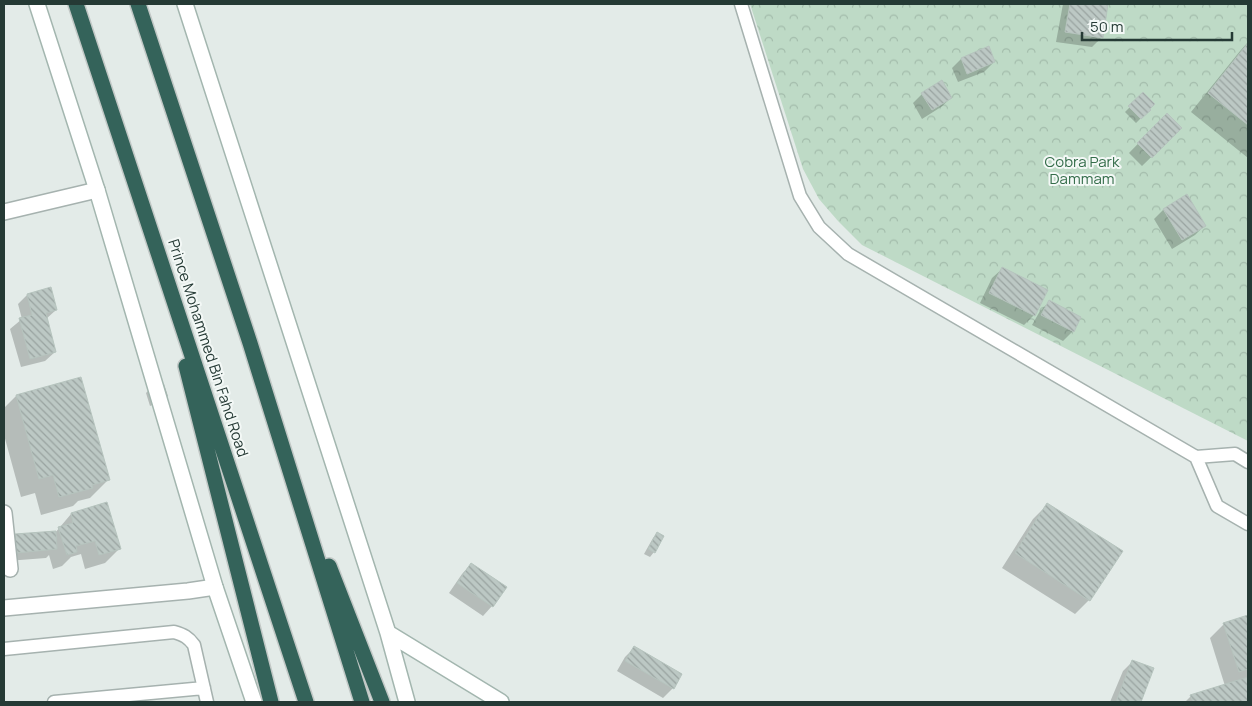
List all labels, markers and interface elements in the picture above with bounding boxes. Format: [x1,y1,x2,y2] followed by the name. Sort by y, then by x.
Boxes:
[1082,10,1232,42] scale bar
[1090,16,1124,37] text: 50 m
[1045,151,1120,189] park label: Cobra Park Dammam
[163,236,254,460] street label: Prince Mohammed Bin Fahd Road

